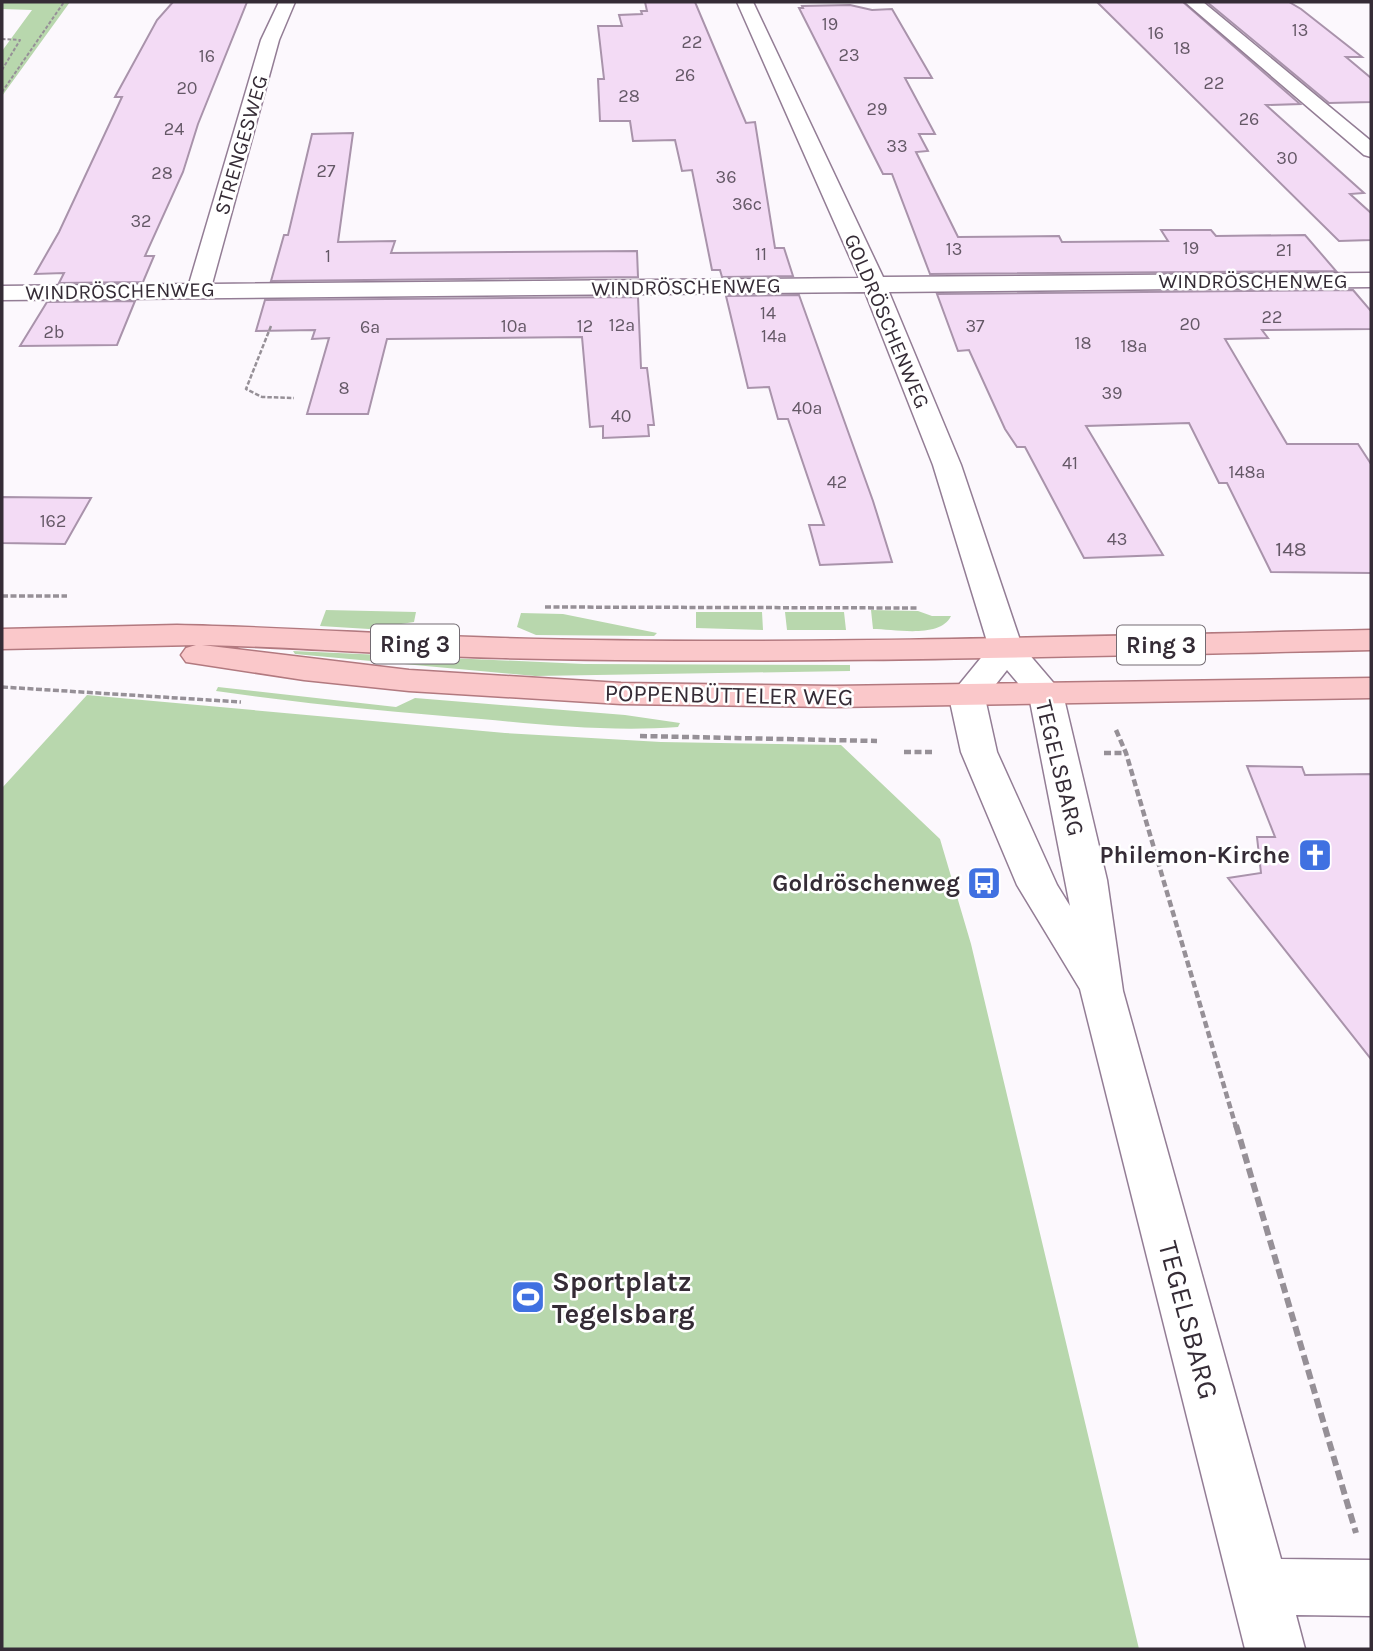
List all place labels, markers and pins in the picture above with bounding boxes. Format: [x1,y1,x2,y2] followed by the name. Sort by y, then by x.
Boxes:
[1296,836,1334,874] church icon: Philemon-Kirche
[1100,841,1290,869] place label: Philemon-Kirche
[965,864,1003,902] bus stop icon: Goldröschenweg
[772,869,960,897] place label: Goldröschenweg
[552,1265,694,1330] place label: Sportplatz Tegelsbarg
[509,1278,547,1316] sports icon: Sportplatz Tegelsbarg

